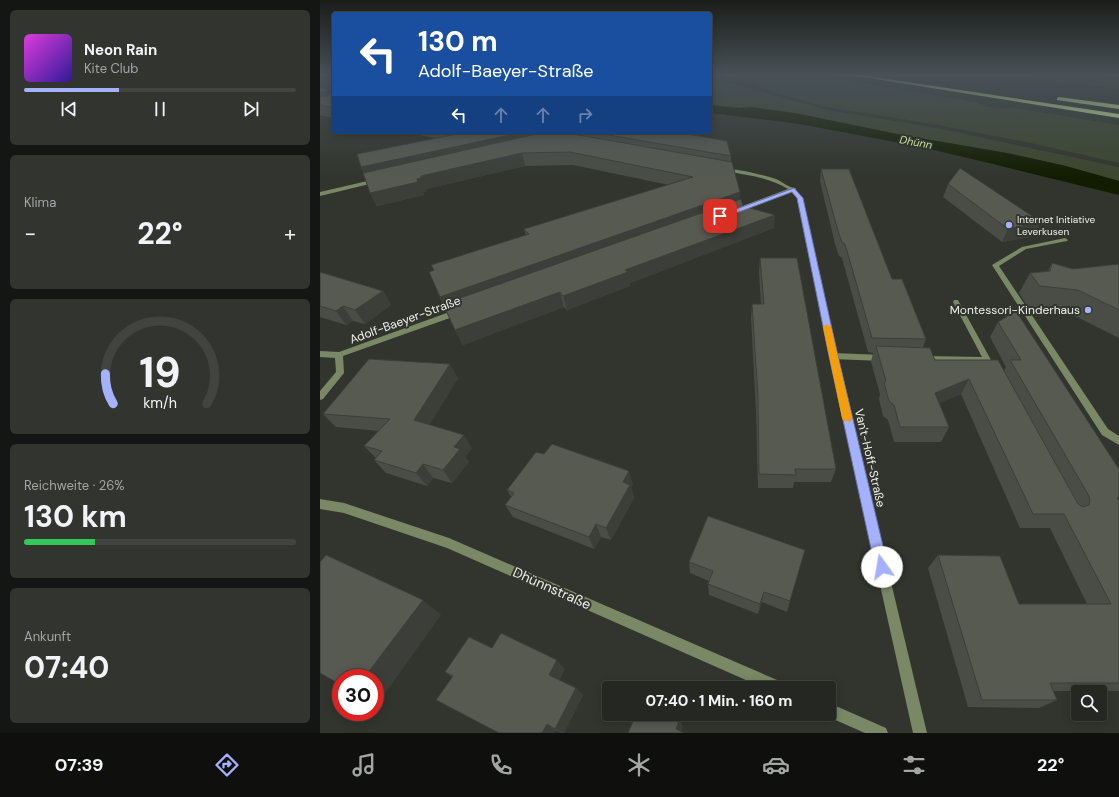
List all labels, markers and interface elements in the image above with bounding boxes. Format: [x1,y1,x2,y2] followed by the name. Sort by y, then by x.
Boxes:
[418,23,498,60] text: 130 m
[352,28,404,80] icon: left
[84,40,157,60] text: Neon Rain
[418,59,593,83] text: Adolf-Baeyer-Straße
[84,60,138,77] text: Kite Club
[58,98,80,120] icon: previous
[149,98,171,120] icon: pause
[240,98,262,120] icon: next
[448,104,470,126] icon: left
[490,104,512,126] icon: ahead
[532,104,554,126] icon: ahead
[574,104,596,126] icon: right
[899,132,933,152] water label: Dhünn
[24,194,56,211] text: Klima
[703,199,737,233] pin
[709,205,731,227] icon: arrive
[1017,213,1096,238] place label: Internet Initiative Leverkusen
[137,214,183,253] text: 22°
[24,219,36,248] text: −
[284,219,296,248] text: +
[1004,220,1014,230] marker: Internet Initiative Leverkusen
[347,292,463,348] street label: Adolf-Baeyer-Straße
[950,302,1080,318] place label: Montessori-Kinderhaus
[1083,305,1093,315] marker: Montessori-Kinderhaus
[139,346,181,400] text: 19
[143,394,177,412] text: km/h
[851,407,889,509] street label: Van't-Hoff-Straße
[24,477,124,494] text: Reichweite · 26%
[24,497,127,536] text: 130 km
[861,546,903,588] position arrow
[510,563,594,613] street label: Dhünnstraße
[24,628,71,645] text: Ankunft
[24,648,109,687] text: 07:40
[332,669,384,721] speed limit sign: 30
[1071,685,1107,721] map controls
[1071,685,1107,721] button: search
[646,691,792,711] text: 07:40 · 1 Min. · 160 m
[213,751,241,779] icon: directions
[350,751,378,779] icon: music
[487,751,515,779] icon: phone
[625,751,653,779] icon: climate
[762,751,790,779] icon: car
[900,751,928,779] icon: filters
[55,753,103,777] text: 07:39
[1037,753,1064,777] text: 22°

